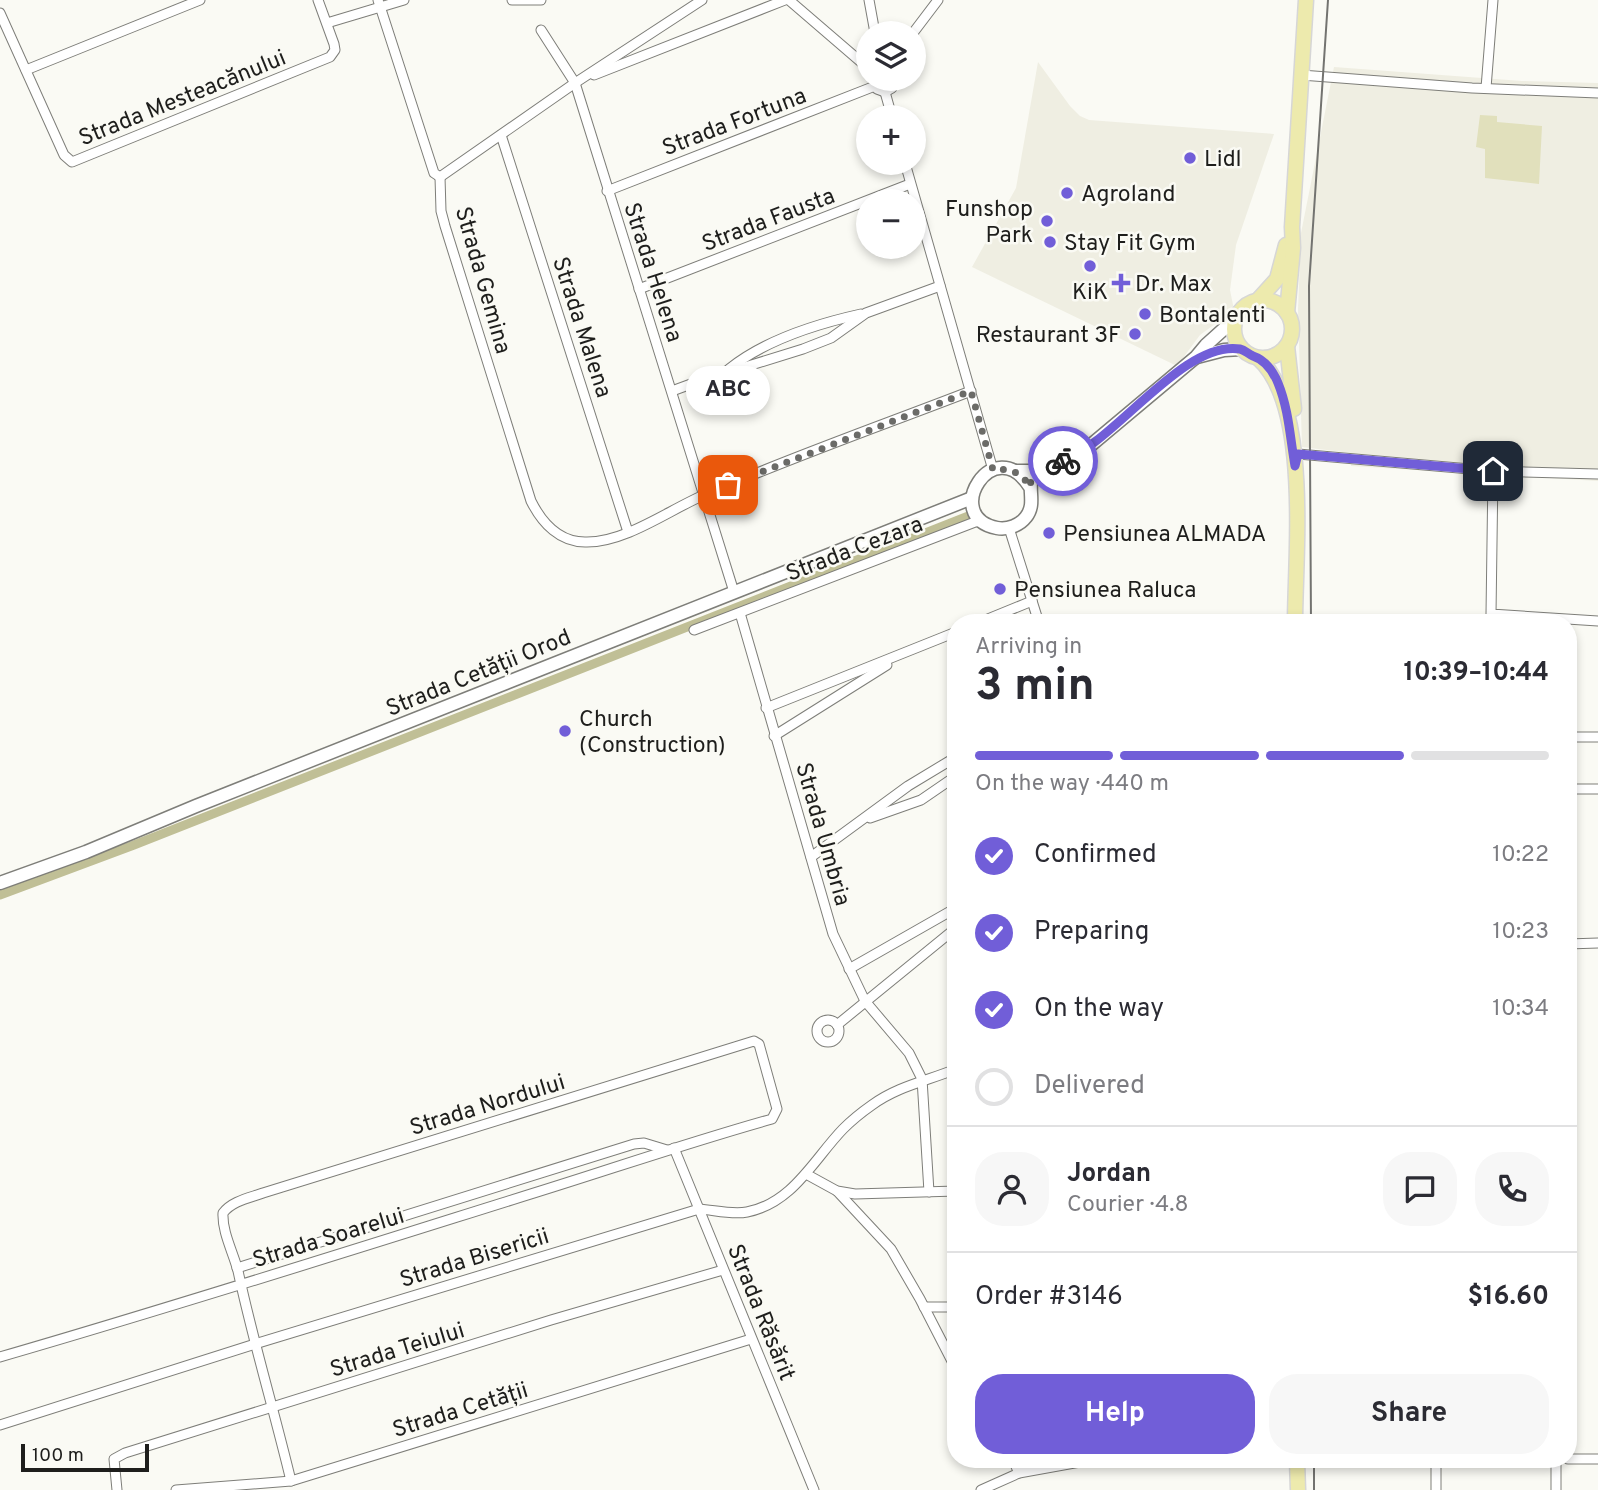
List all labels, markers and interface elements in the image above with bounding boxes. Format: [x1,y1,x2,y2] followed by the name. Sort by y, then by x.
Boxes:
[856,21,926,259] map controls
[856,21,926,91] button: layers
[75,44,291,154] street label: Strada Mesteacănului
[659,83,811,164] street label: Strada Fortuna
[856,105,926,175] button: +
[1204,146,1242,175] place label: Lidl
[1182,150,1198,166] marker: Lidl
[1081,181,1175,210] place label: Agroland
[698,183,839,260] street label: Strada Fausta
[1059,185,1075,201] marker: Agroland
[856,189,926,259] button: −
[945,196,1033,251] place label: Funshop Park
[615,199,688,346] street label: Strada Helena
[447,204,516,358] street label: Strada Gemina
[1039,213,1055,229] marker: Funshop Park
[1064,230,1196,259] place label: Stay Fit Gym
[1042,234,1058,250] marker: Stay Fit Gym
[544,254,617,402] street label: Strada Malena
[1082,258,1098,274] marker: KiK
[1135,271,1212,300] place label: Dr. Max
[1113,275,1129,291] marker: Dr. Max
[1072,279,1108,308] place label: KiK
[1159,302,1266,331] place label: Bontalenti
[1137,306,1153,322] marker: Bontalenti
[976,322,1121,351] place label: Restaurant 3F
[1127,326,1143,342] marker: Restaurant 3F
[686,366,770,415] callout: ABC
[705,376,751,405] text: ABC
[1028,426,1098,496] courier
[1463,441,1523,501] pin
[1044,442,1082,480] icon: bike
[1474,452,1512,490] icon: home
[698,455,758,515] pin
[709,466,747,504] icon: bag
[782,511,928,590] street label: Strada Cezara
[1063,521,1266,550] place label: Pensiunea ALMADA
[1041,525,1057,541] marker: Pensiunea ALMADA
[1014,577,1196,606] place label: Pensiunea Raluca
[992,581,1008,597] marker: Pensiunea Raluca
[382,624,576,725] street label: Strada Cetății Orod
[975,633,1082,662] text: Arriving in
[1403,657,1549,690] text: 10:39–10:44
[975,658,1095,717] text: 3 min
[579,706,726,761] place label: Church (Construction)
[557,723,573,739] marker: Church (Construction)
[787,760,856,910] street label: Strada Umbria
[975,770,1169,799] text: On the way · 440 m
[975,837,1013,875] icon: check
[1034,839,1157,872] text: Confirmed
[1492,841,1549,870] text: 10:22
[975,914,1013,952] icon: check
[1034,916,1149,949] text: Preparing
[1493,918,1549,947] text: 10:23
[975,991,1013,1029] icon: check
[1034,993,1164,1026] text: On the way
[1492,995,1549,1024] text: 10:34
[407,1069,569,1144] street label: Strada Nordului
[1034,1070,1145,1103] text: Delivered
[975,1152,1049,1226] button: person
[1383,1152,1457,1226] button: chat
[1475,1152,1549,1226] button: phone
[1067,1158,1151,1191] text: Jordan
[1067,1191,1188,1220] text: Courier · 4.8
[249,1203,408,1276] street label: Strada Soarelui
[397,1223,553,1296] street label: Strada Bisericii
[719,1240,800,1385] street label: Strada Răsărit
[975,1281,1123,1314] text: Order #3146
[1468,1281,1549,1314] text: $16.60
[327,1317,468,1386] street label: Strada Teiului
[975,1374,1255,1454] button: Help
[1269,1374,1549,1454] button: Share
[389,1377,532,1446] street label: Strada Cetății
[21,1441,149,1473] scale bar
[32,1444,84,1468] text: 100 m

